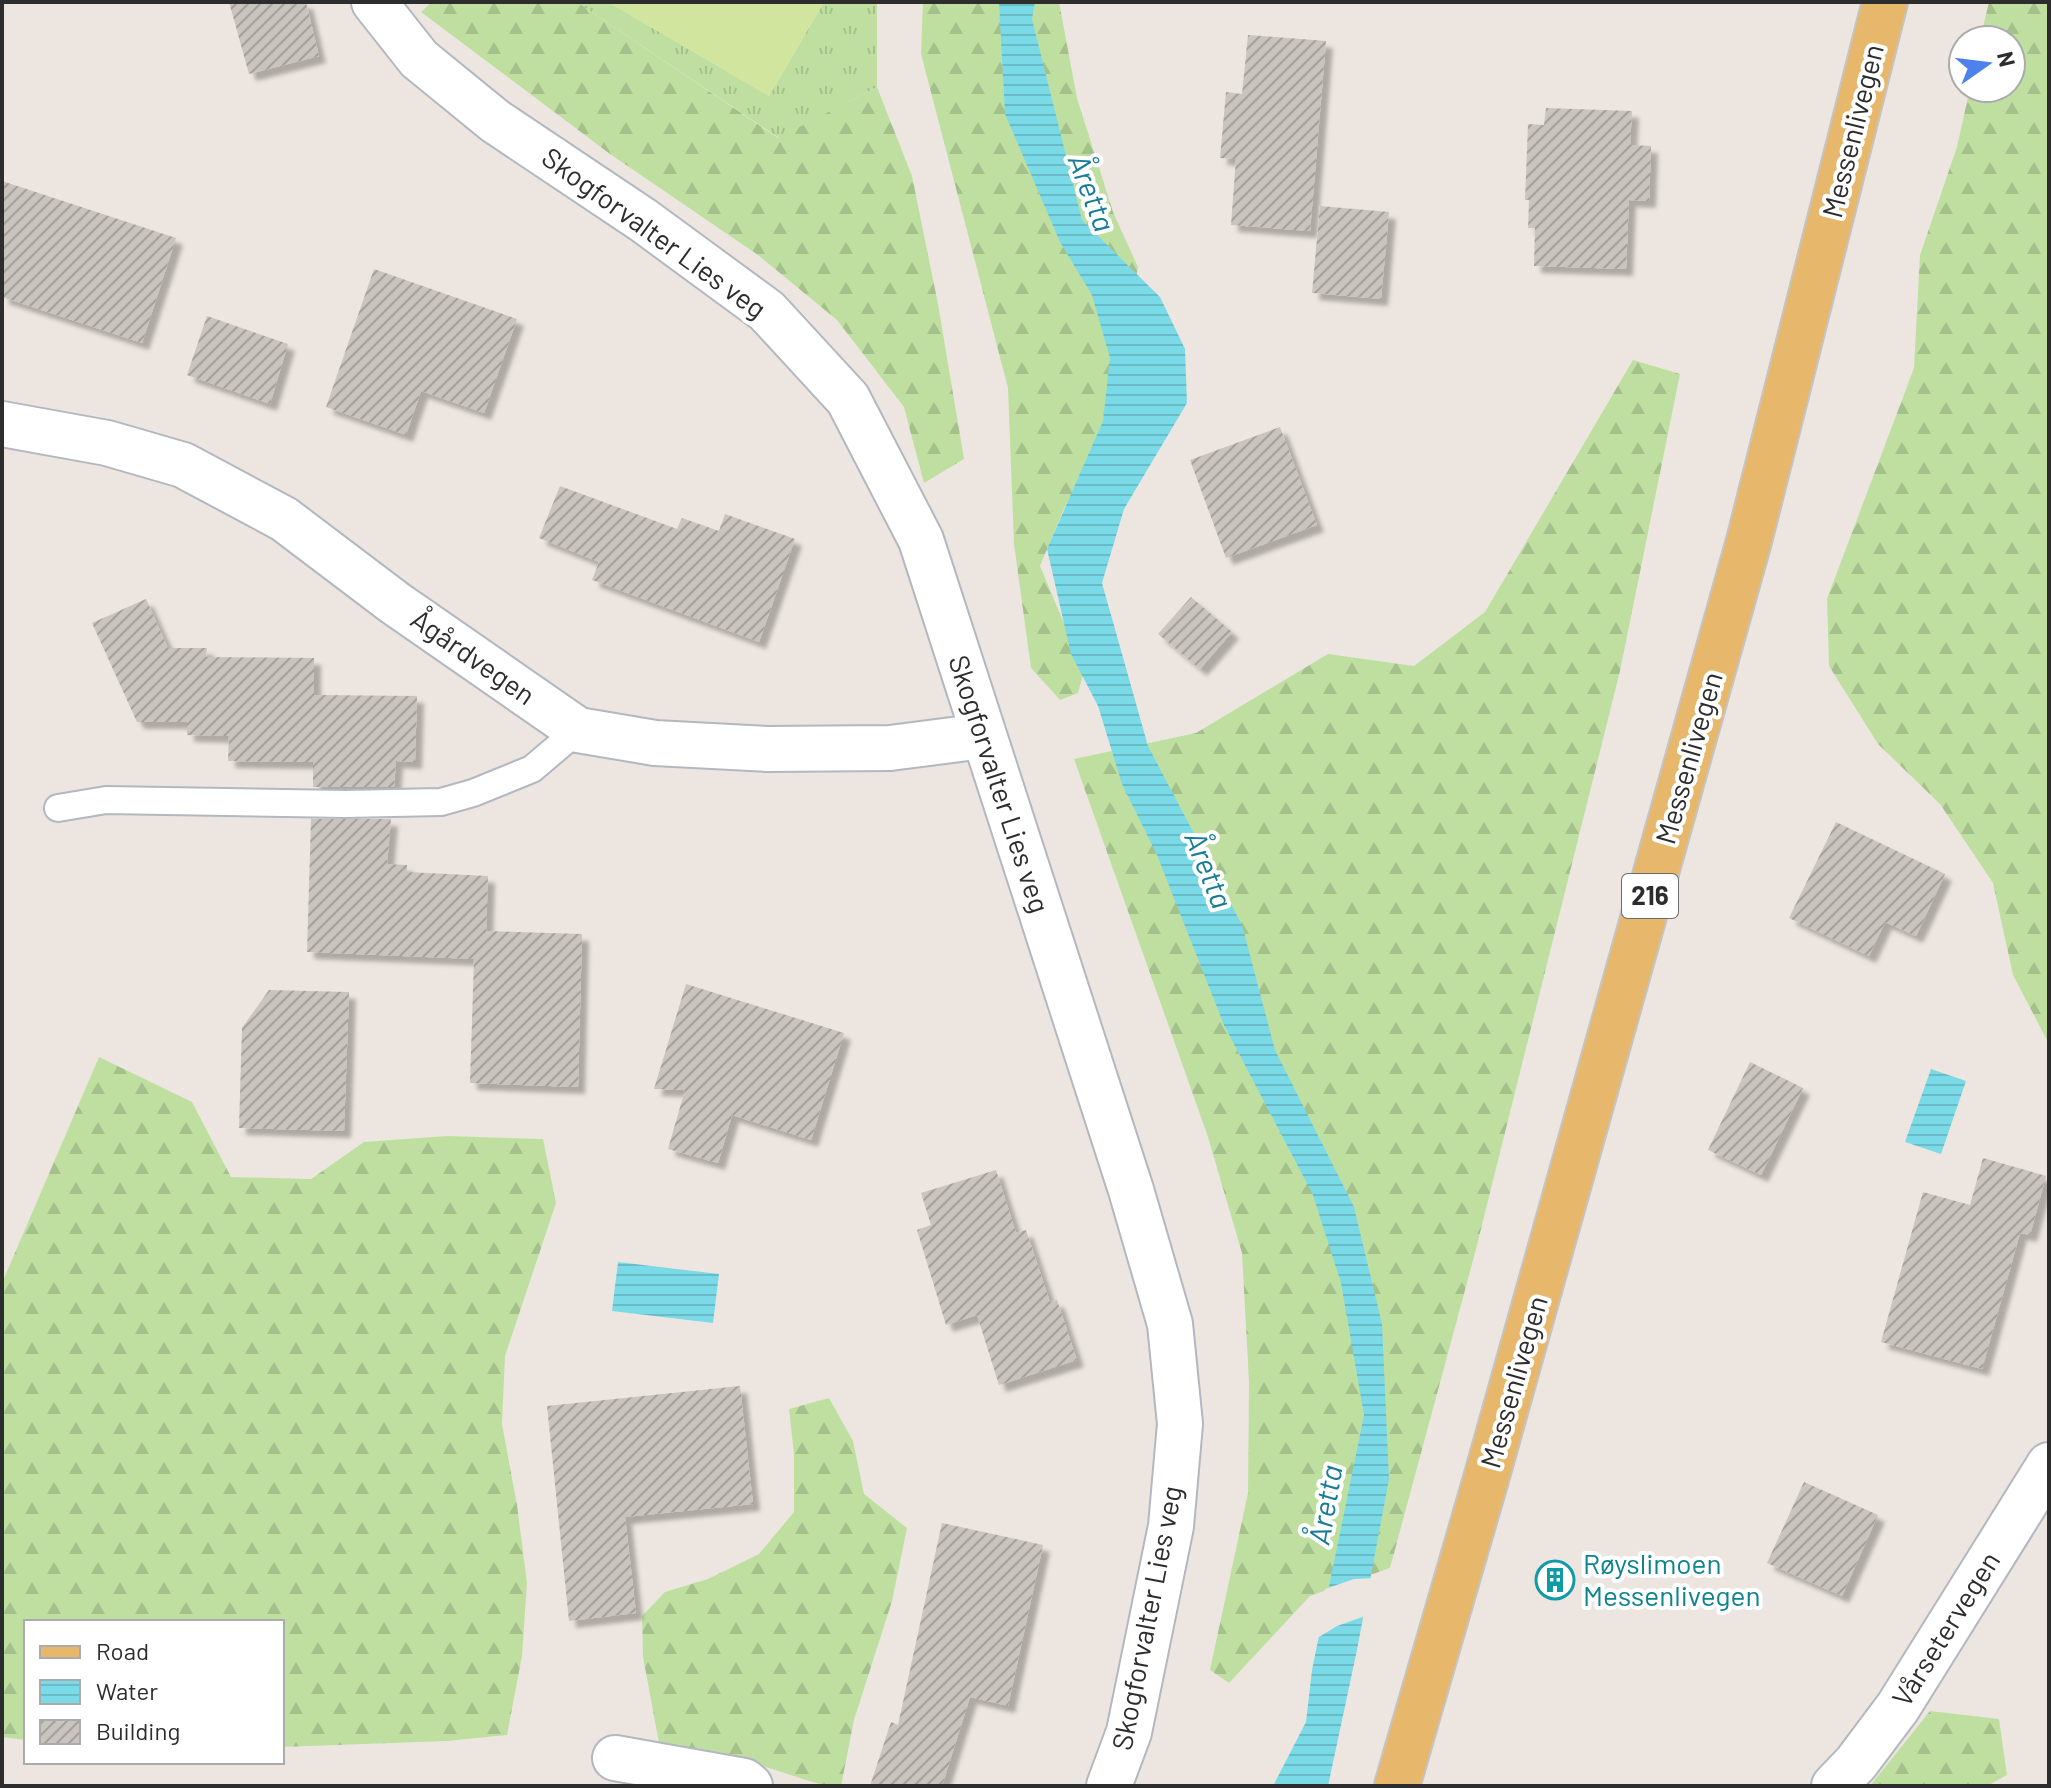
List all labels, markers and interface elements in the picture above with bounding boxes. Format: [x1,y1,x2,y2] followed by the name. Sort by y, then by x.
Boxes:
[1947,24,2027,104] north arrow
[1814,41,1890,221] street label: Messenlivegen
[1993,49,2022,69] text: N
[536,139,773,325] street label: Skogforvalter Lies veg
[1062,148,1124,236] water label: Åretta
[405,601,542,711] street label: Ågårdvegen
[942,651,1058,917] street label: Skogforvalter Lies veg
[1647,668,1729,848] street label: Messenlivegen
[1178,825,1242,913] water label: Åretta
[1622,874,1678,918] road number: 216
[1472,1292,1554,1472] street label: Messenlivegen
[1299,1462,1349,1547] water label: Åretta
[1104,1483,1188,1753] street label: Skogforvalter Lies veg
[1884,1545,2006,1712] street label: Vårsetervegen
[1583,1546,1761,1612] place label: Røyslimoen Messenlivegen
[1534,1559,1576,1601] building icon: Røyslimoen Messenlivegen
[24,1620,284,1764] legend
[96,1636,149,1665] text: Road
[96,1676,158,1705] text: Water
[96,1716,180,1745] text: Building

